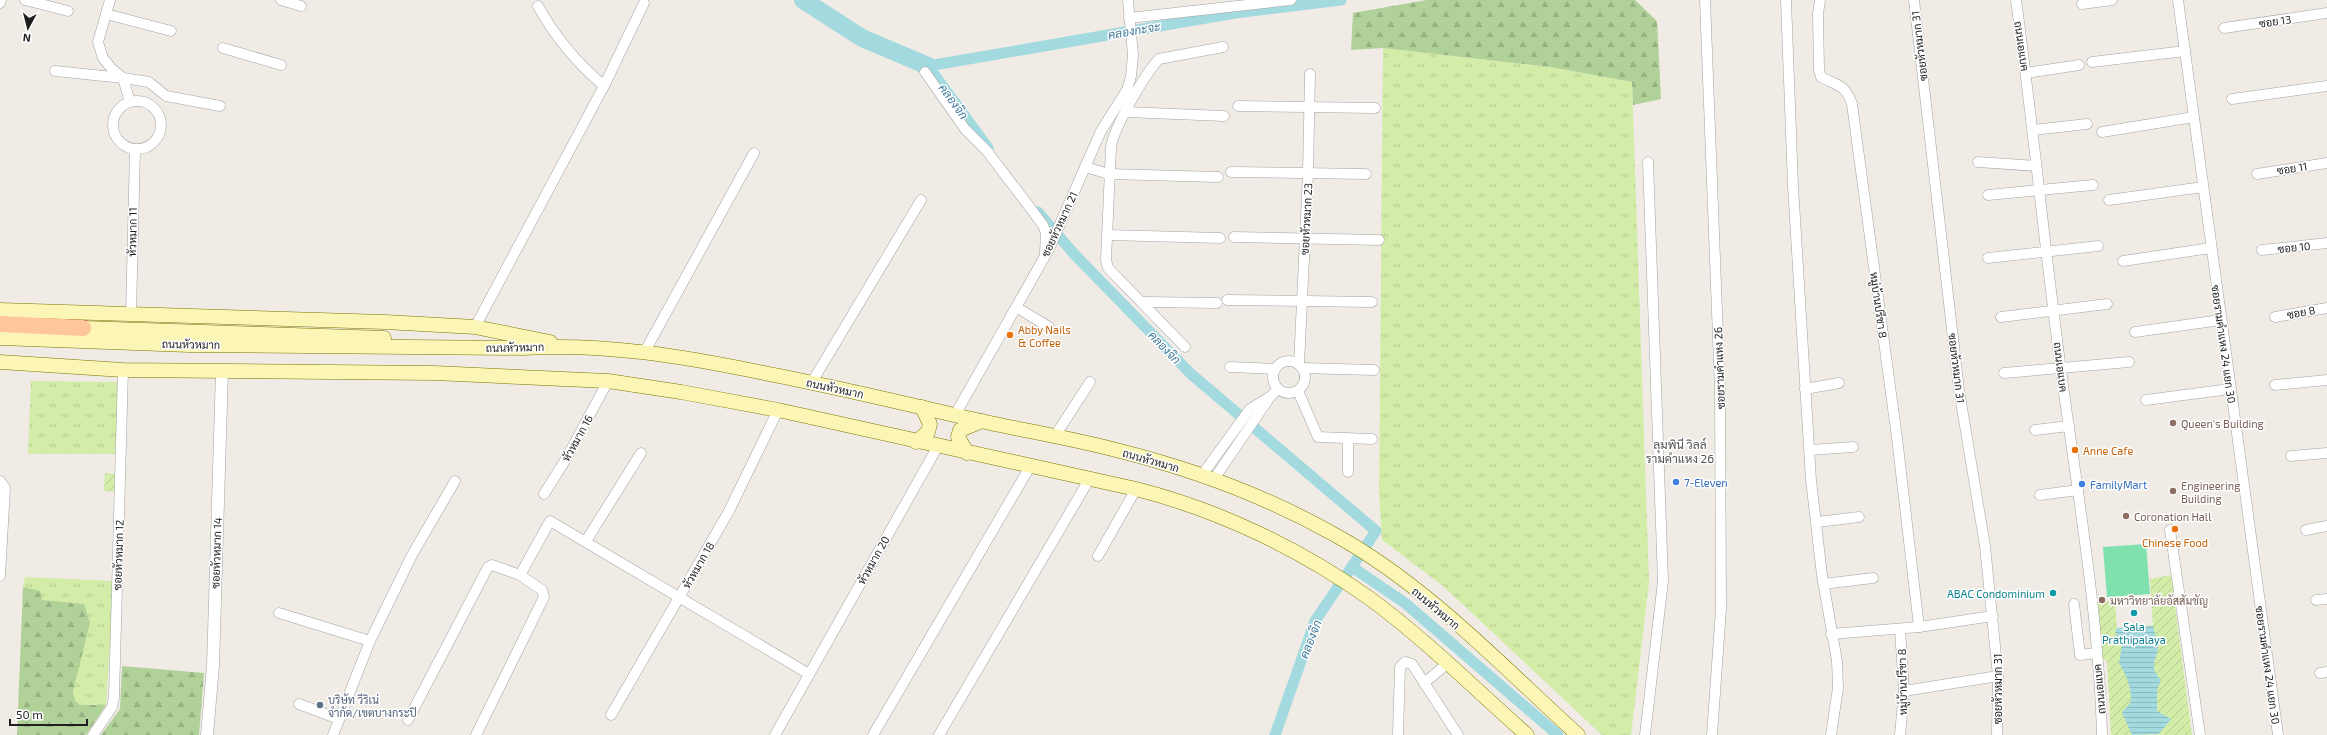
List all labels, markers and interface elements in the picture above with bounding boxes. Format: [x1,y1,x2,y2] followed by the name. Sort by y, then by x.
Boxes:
[8,8,48,48] north arrow
[1908,10,1930,82] street label: ซอยหัวหมาก 31
[2258,12,2292,30] street label: ซอย 13
[1107,18,1162,42] water label: คลองกะจะ
[2012,20,2032,72] street label: ถนนเอแบค
[22,31,31,45] text: N
[936,81,972,121] water label: คลองจิก
[2276,159,2308,177] street label: ซอย 11
[1298,183,1314,255] street label: ซอยหัวหมาก 23
[1038,189,1080,259] street label: ซอยหัวหมาก 21
[125,207,139,257] street label: หัวหมาก 11
[2277,239,2311,255] street label: ซอย 10
[1866,271,1891,339] street label: หมู่บ้านปรีชา 8
[2209,284,2239,404] street label: ซอยรามคำแหง 24 แยก 30
[2286,303,2316,321] street label: ซอย 8
[1018,323,1071,349] place label: Abby Nails & Coffee
[1711,327,1727,409] street label: ซอยรามคำแหง 26
[1146,328,1184,366] water label: คลองจิก
[1005,330,1015,340] marker: Abby Nails & Coffee
[1946,332,1968,404] street label: ซอยหัวหมาก 31
[162,337,220,351] street label: ถนนหัวหมาก
[486,340,544,354] street label: ถนนหัวหมาก
[2051,341,2071,393] street label: ถนนเอแบค
[805,376,865,400] street label: ถนนหัวหมาก
[559,412,595,464] street label: หัวหมาก 16
[2181,417,2264,431] place label: Queen's Building
[2168,418,2178,428] marker: Queen's Building
[1646,437,1714,465] district label: ลุมพินี วิลล์ รามคำแหง 26
[2083,444,2133,457] place label: Anne Cafe
[2070,445,2080,455] marker: Anne Cafe
[1121,446,1181,474] street label: ถนนหัวหมาก
[1684,476,1728,489] place label: 7-Eleven
[1671,477,1681,487] marker: 7-Eleven
[2090,478,2147,491] place label: FamilyMart
[2077,479,2087,489] marker: FamilyMart
[2181,479,2240,505] place label: Engineering Building
[2168,486,2178,496] marker: Engineering Building
[2134,510,2212,523] place label: Coronation Hall
[2121,511,2131,521] marker: Coronation Hall
[208,517,224,589] street label: ซอยหัวหมาก 14
[110,519,126,591] street label: ซอยหัวหมาก 12
[2170,524,2180,534] marker: Chinese Food
[854,534,892,586] street label: หัวหมาก 20
[2142,536,2208,549] place label: Chinese Food
[679,539,717,591] street label: หัวหมาก 18
[1409,584,1463,632] street label: ถนนหัวหมาก
[1947,587,2045,600] place label: ABAC Condominium
[2048,588,2058,598] marker: ABAC Condominium
[2110,594,2208,608] place label: มหาวิทยาลัยอัสสัมชัญ
[2097,595,2107,605] marker: มหาวิทยาลัยอัสสัมชัญ
[2253,605,2283,725] street label: ซอยรามคำแหง 24 แยก 30
[2129,608,2139,618] marker: Sala Prathipalaya
[1296,618,1324,660] water label: คลองจิก
[2102,620,2166,646] place label: Sala Prathipalaya
[1894,648,1911,716] street label: หมู่บ้านปรีชา 8
[1991,654,2004,724] street label: ซอยหัวหมาก 31
[2090,663,2108,715] street label: ถนนเอแบค
[328,692,417,719] place label: บริษัท วีริเน่ จำกัด/เขตบางกระปิ
[315,700,325,710] marker: บริษัท วีริเน่ จำกัด/เขตบางกระปิ
[10,701,87,727] scale bar
[16,707,43,721] text: 50 m

